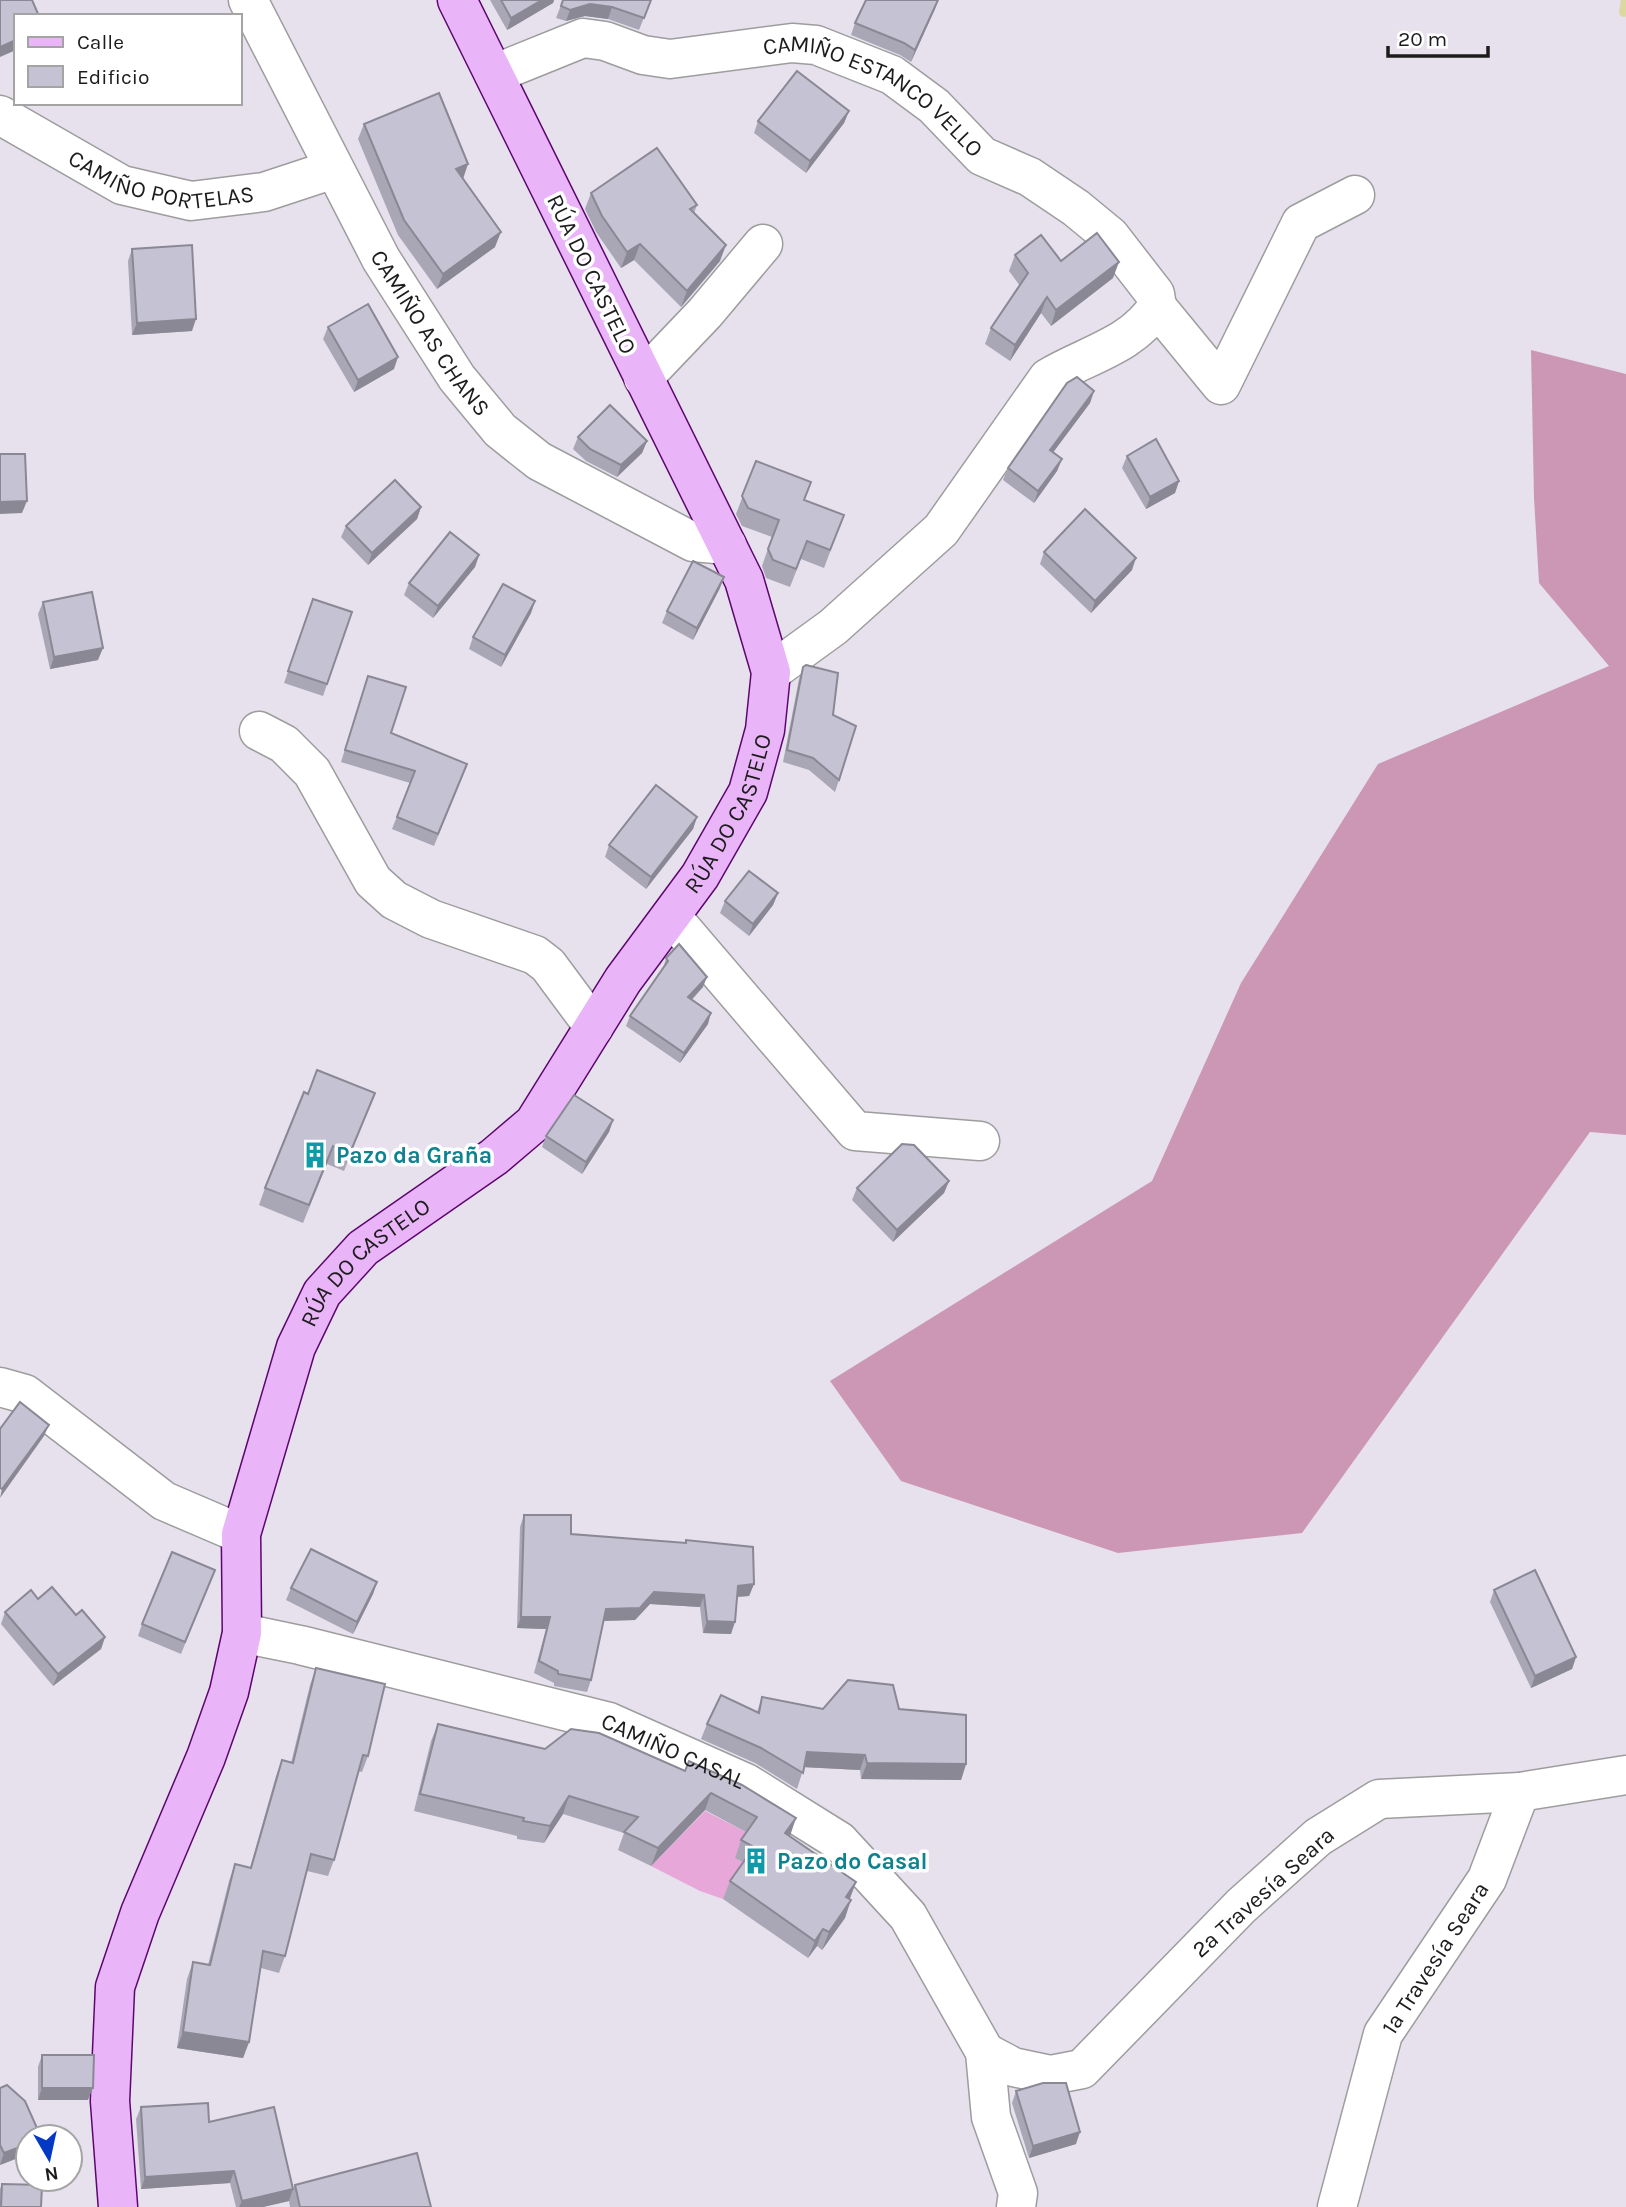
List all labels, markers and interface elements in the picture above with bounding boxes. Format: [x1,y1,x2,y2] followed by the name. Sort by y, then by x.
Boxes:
[14,14,242,105] legend
[1388,14,1488,58] scale bar
[1398,27,1447,51] text: 20 m
[77,30,124,54] text: Calle
[761,30,989,163] street label: CAMIÑO ESTANCO VELLO
[77,65,150,89] text: Edificio
[64,144,255,215] street label: CAMIÑO PORTELAS
[541,190,642,359] street label: RÚA DO CASTELO
[365,246,496,421] street label: CAMIÑO AS CHANS
[679,731,777,899] street label: RÚA DO CASTELO
[300,1140,330,1170] building icon: Pazo da Graña
[336,1142,492,1169] place label: Pazo da Graña
[295,1193,435,1331] street label: RÚA DO CASTELO
[597,1707,749,1795] street label: CAMIÑO CASAL
[1187,1821,1340,1963] street label: 2ª Travesía Seara
[741,1846,771,1876] building icon: Pazo do Casal
[777,1848,928,1875] place label: Pazo do Casal
[1376,1877,1495,2040] street label: 1ª Travesía Seara
[14,2123,84,2193] north arrow
[43,2162,60,2186] text: N

